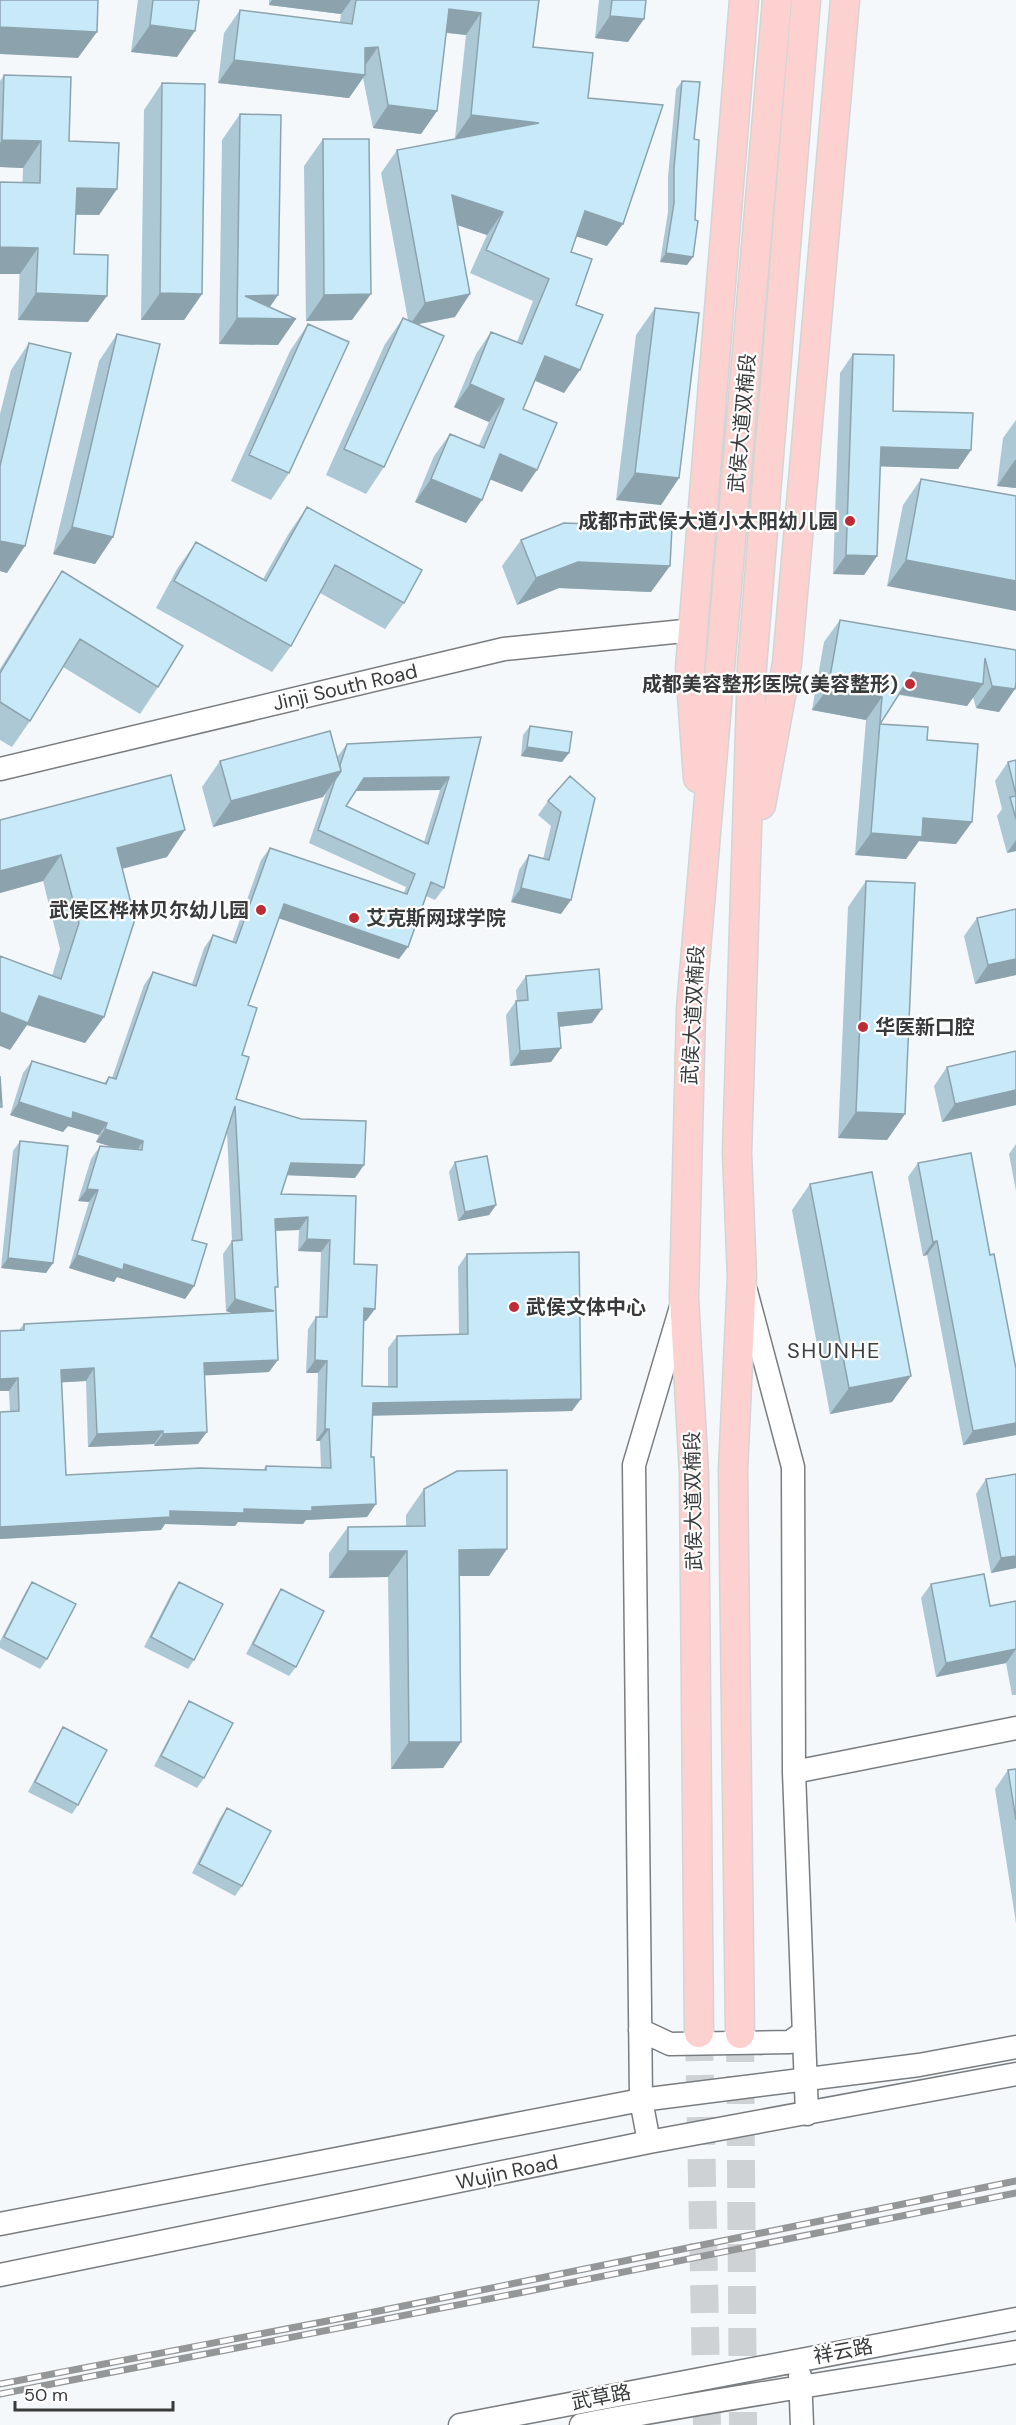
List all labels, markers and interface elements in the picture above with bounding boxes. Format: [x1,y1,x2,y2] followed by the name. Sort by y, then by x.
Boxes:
[723,352,761,494] street label: 武侯大道双楠段
[578,508,838,534] place label: 成都市武侯大道小太阳幼儿园
[843,514,857,528] marker: 成都市武侯大道小太阳幼儿园
[270,658,420,716] street label: Jinji South Road
[642,671,898,697] place label: 成都美容整形医院(美容整形)
[903,677,917,691] marker: 成都美容整形医院(美容整形)
[49,897,249,923] place label: 武侯区桦林贝尔幼儿园
[254,903,268,917] marker: 武侯区桦林贝尔幼儿园
[366,905,506,931] place label: 艾克斯网球学院
[347,911,361,925] marker: 艾克斯网球学院
[676,944,710,1086] street label: 武侯大道双楠段
[875,1014,975,1040] place label: 华医新口腔
[856,1020,870,1034] marker: 华医新口腔
[526,1294,646,1320] place label: 武侯文体中心
[507,1300,521,1314] marker: 武侯文体中心
[787,1336,881,1365] district label: SHUNHE
[679,1431,707,1571] street label: 武侯大道双楠段
[454,2149,560,2195] street label: Wujin Road
[811,2333,875,2369] street label: 祥云路
[15,2374,172,2412] scale bar
[569,2379,633,2415] street label: 武草路
[24,2383,68,2407] text: 50 m

